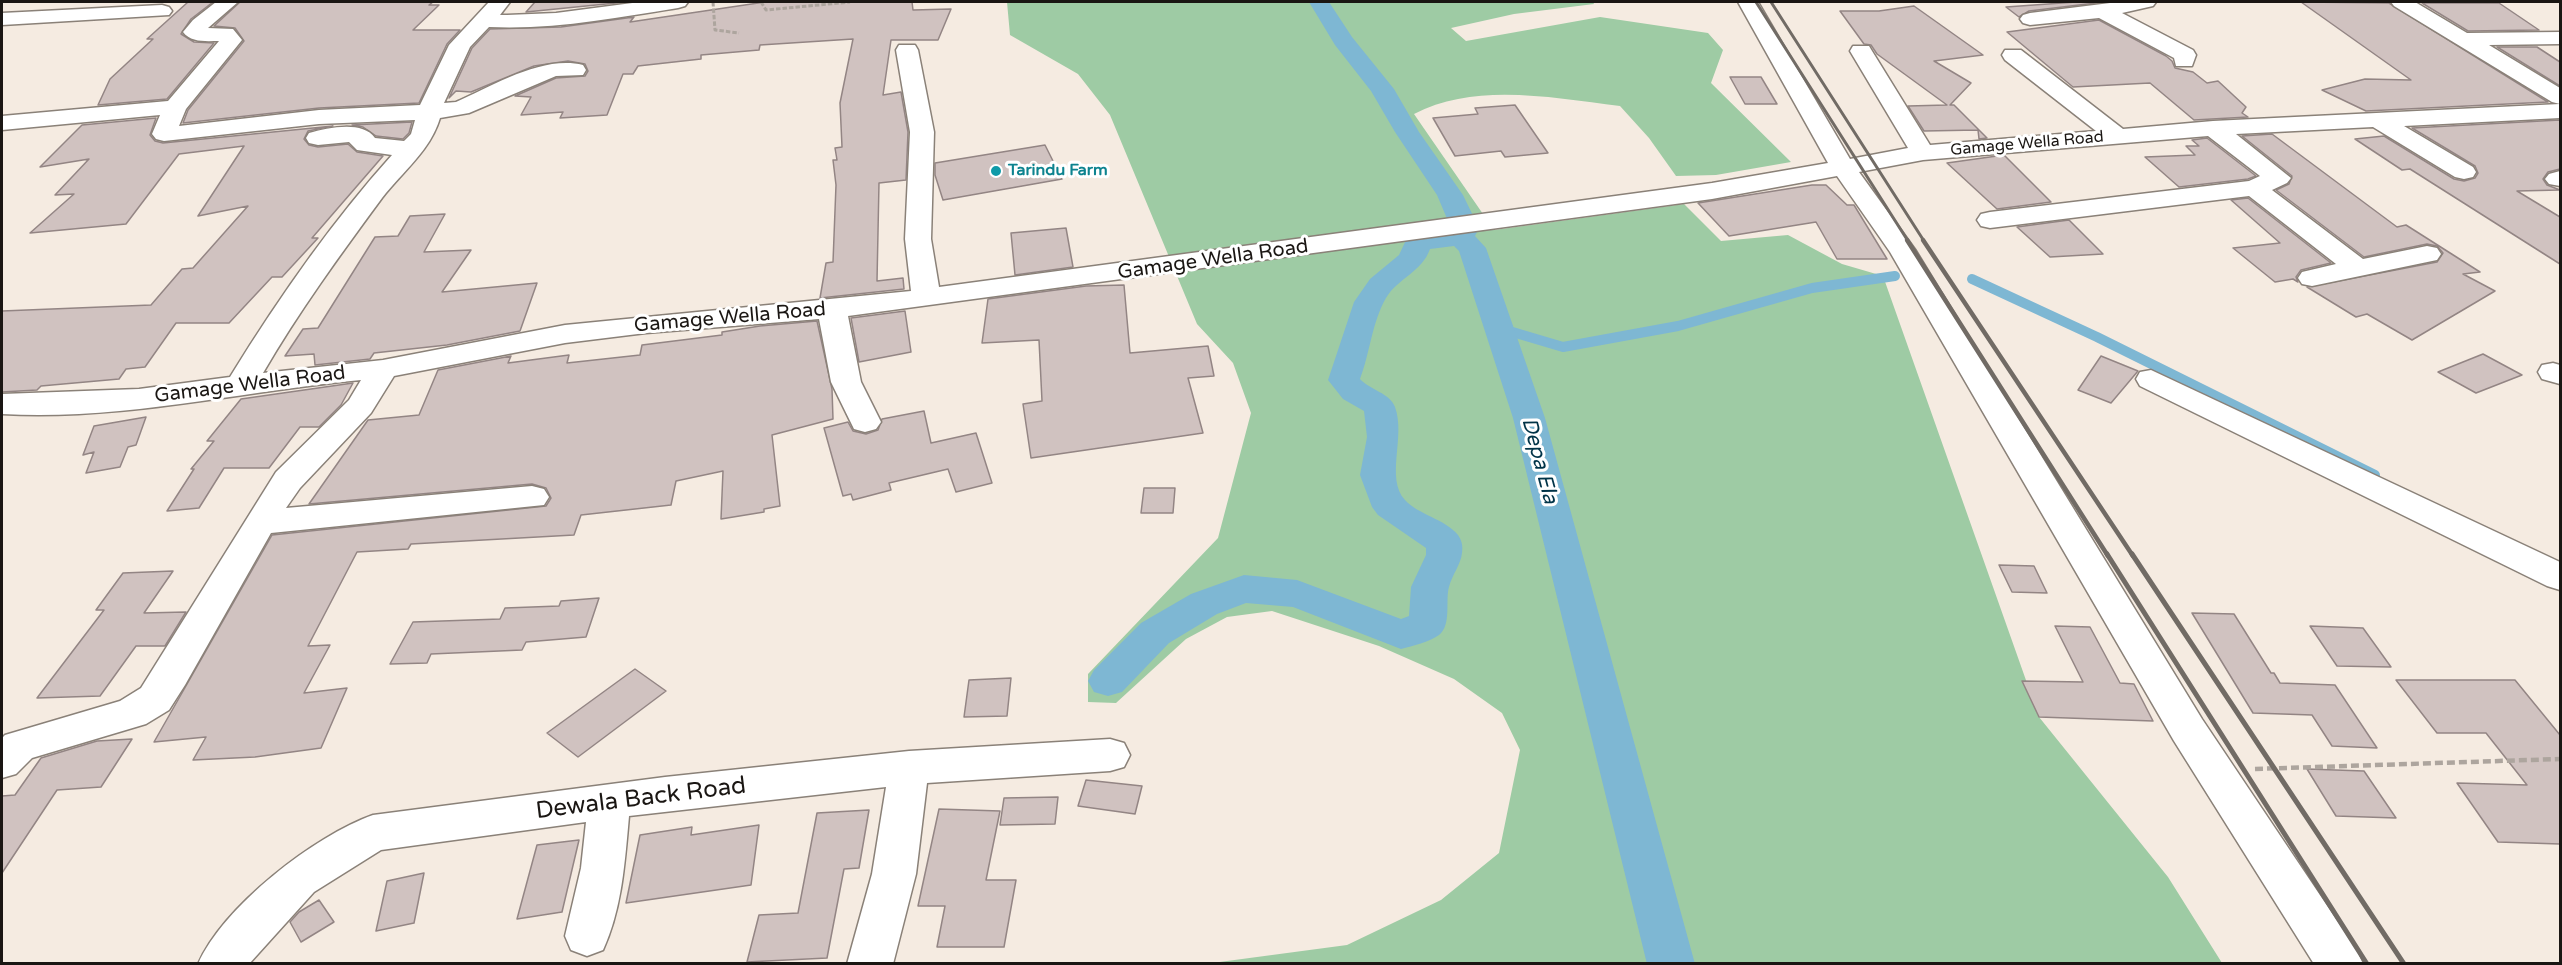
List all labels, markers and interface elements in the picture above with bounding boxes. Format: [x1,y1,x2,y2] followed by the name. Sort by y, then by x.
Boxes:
[1949,128,2105,160] street label: Gamage Wella Road
[1008,161,1108,181] place label: Tarindu Farm
[989,164,1003,178] marker: Tarindu Farm
[1116,235,1310,285] street label: Gamage Wella Road
[633,298,827,338] street label: Gamage Wella Road
[153,361,347,409] street label: Gamage Wella Road
[1515,415,1563,507] water label: Depa Ela
[534,772,748,826] street label: Dewala Back Road

